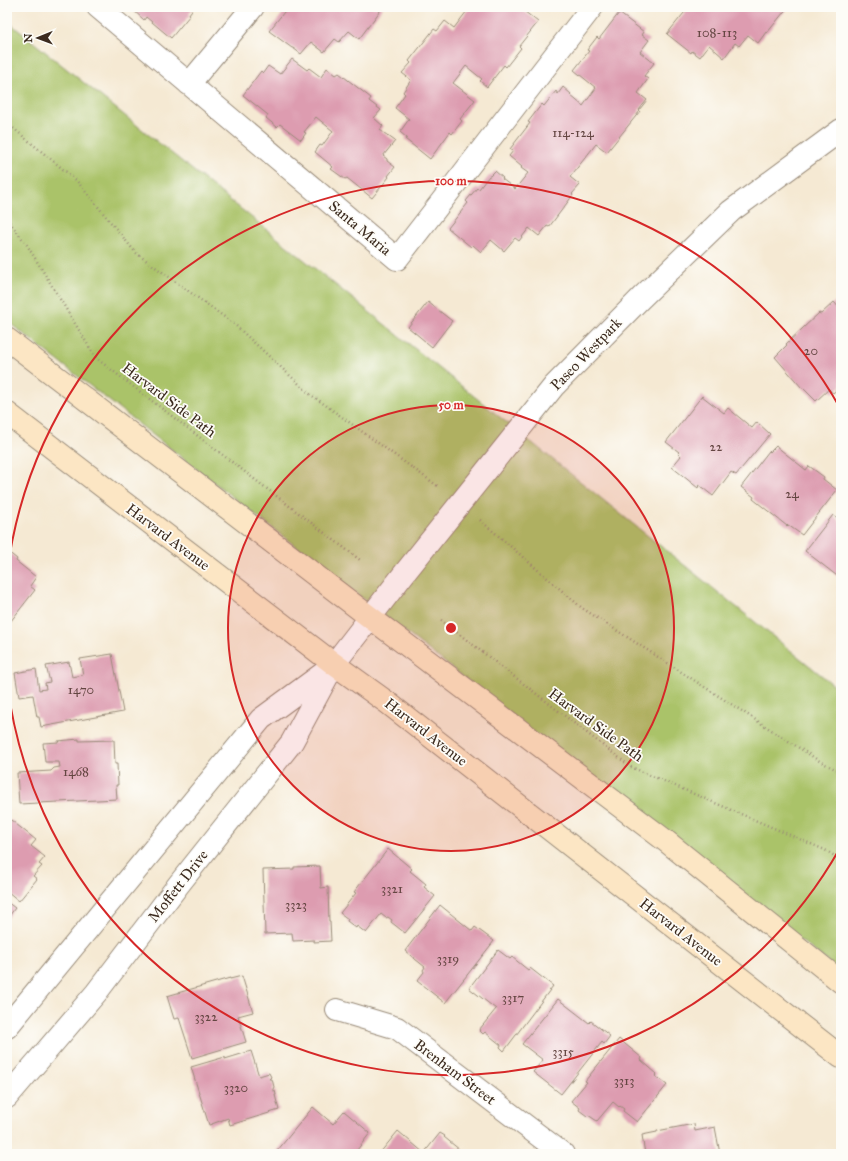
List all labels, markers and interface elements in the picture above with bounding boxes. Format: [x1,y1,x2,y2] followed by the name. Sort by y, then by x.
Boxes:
[18,18,58,58] north arrow
[697,25,737,41] house number: 108-113
[22,33,35,43] text: N
[552,125,595,141] house number: 114-124
[435,174,468,188] text: 100 m
[325,197,395,260] street label: Santa Maria
[547,314,625,394] street label: Paseo Westpark
[804,343,818,359] house number: 20
[118,359,220,442] street label: Harvard Side Path
[438,398,465,412] text: 50 m
[710,439,723,455] house number: 22
[785,486,800,502] house number: 24
[123,500,213,574] street label: Harvard Avenue
[444,621,458,635] centre of rings
[68,682,94,698] house number: 1470
[545,685,648,766] street label: Harvard Side Path
[381,694,471,770] street label: Harvard Avenue
[63,764,89,780] house number: 1468
[144,846,212,926] street label: Moffett Drive
[381,881,403,897] house number: 3321
[636,894,726,970] street label: Harvard Avenue
[285,897,307,913] house number: 3323
[437,951,459,967] house number: 3319
[502,990,524,1006] house number: 3317
[194,1009,218,1025] house number: 3322
[411,1035,500,1109] street label: Brenham Street
[552,1044,574,1060] house number: 3315
[614,1073,634,1089] house number: 3313
[224,1080,248,1096] house number: 3320

